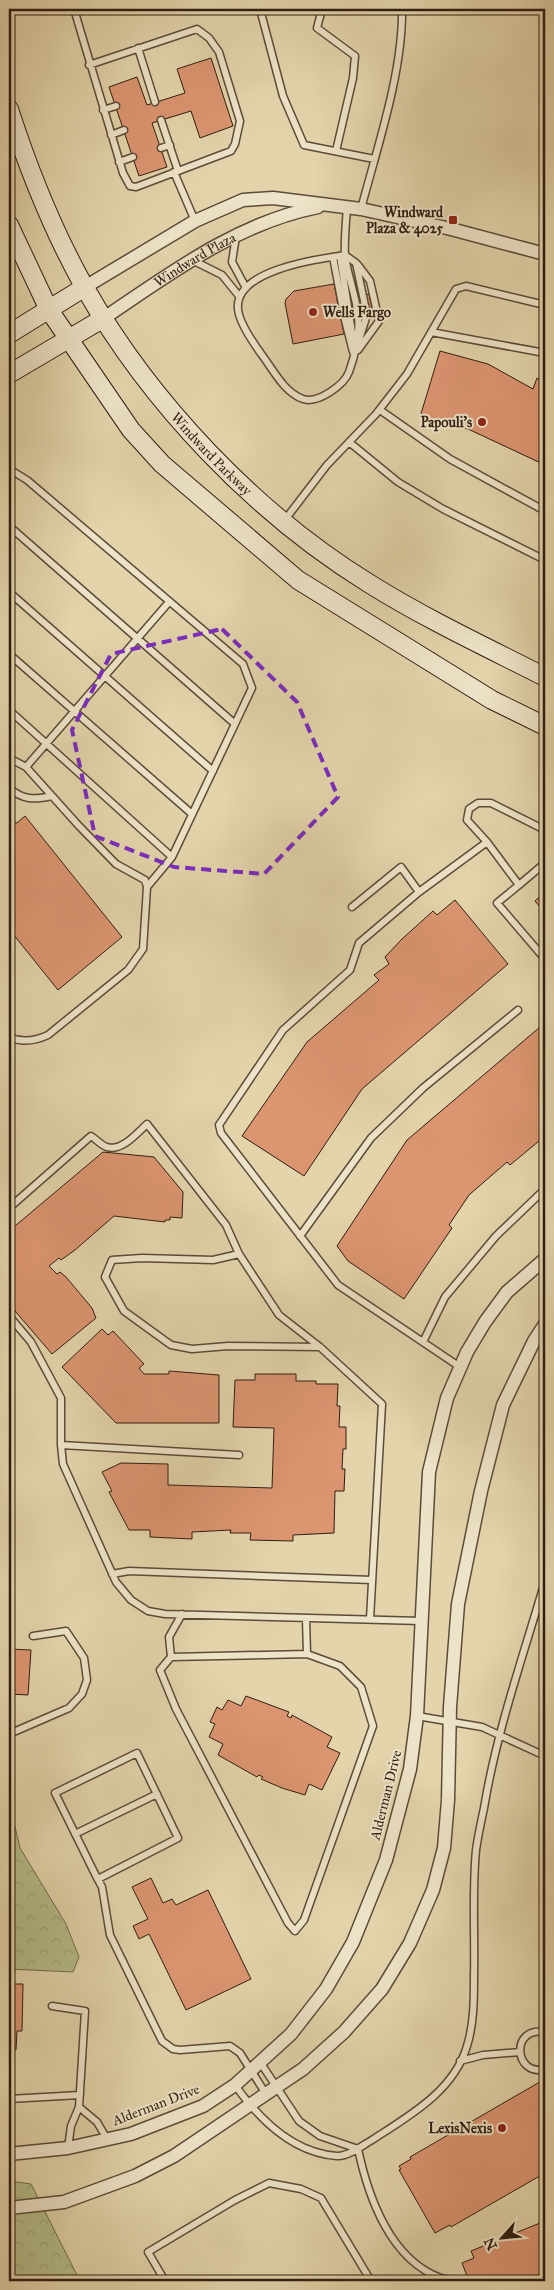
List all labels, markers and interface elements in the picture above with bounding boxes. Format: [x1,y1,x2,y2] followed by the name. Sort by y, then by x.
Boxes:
[366,204,444,238] place label: Windward Plaza & 4025
[447,214,459,226] marker: Windward Plaza & 4025
[151,229,238,290] street label: Windward Plaza
[323,304,391,322] place label: Wells Fargo
[307,306,319,318] marker: Wells Fargo
[168,409,256,499] street label: Windward Parkway
[421,414,472,432] place label: Papouli's
[476,416,488,428] marker: Papouli's
[366,1748,405,1843] street label: Alderman Drive
[109,2081,202,2130] street label: Alderman Drive
[428,2120,492,2137] place label: LexisNexis
[496,2122,508,2134] marker: LexisNexis
[476,2212,526,2262] north arrow
[481,2234,501,2253] text: N

